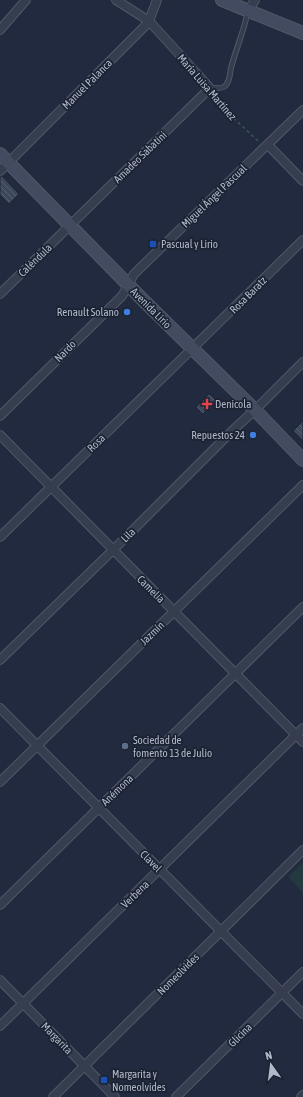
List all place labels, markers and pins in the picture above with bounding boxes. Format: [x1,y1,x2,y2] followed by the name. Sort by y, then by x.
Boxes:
[161,238,218,250] place label: Pascual y Lirio
[148,239,158,249] marker: Pascual y Lirio
[57,306,119,318] place label: Renault Solano
[122,307,132,317] marker: Renault Solano
[215,398,251,410] place label: Denicola
[202,399,212,409] marker: Denicola
[191,429,245,441] place label: Repuestos 24
[248,430,258,440] marker: Repuestos 24
[133,734,212,759] place label: Sociedad de fomento 13 de Julio
[120,741,130,751] marker: Sociedad de fomento 13 de Julio
[112,1068,166,1093] place label: Margarita y Nomeolvides
[99,1075,109,1085] marker: Margarita y Nomeolvides

